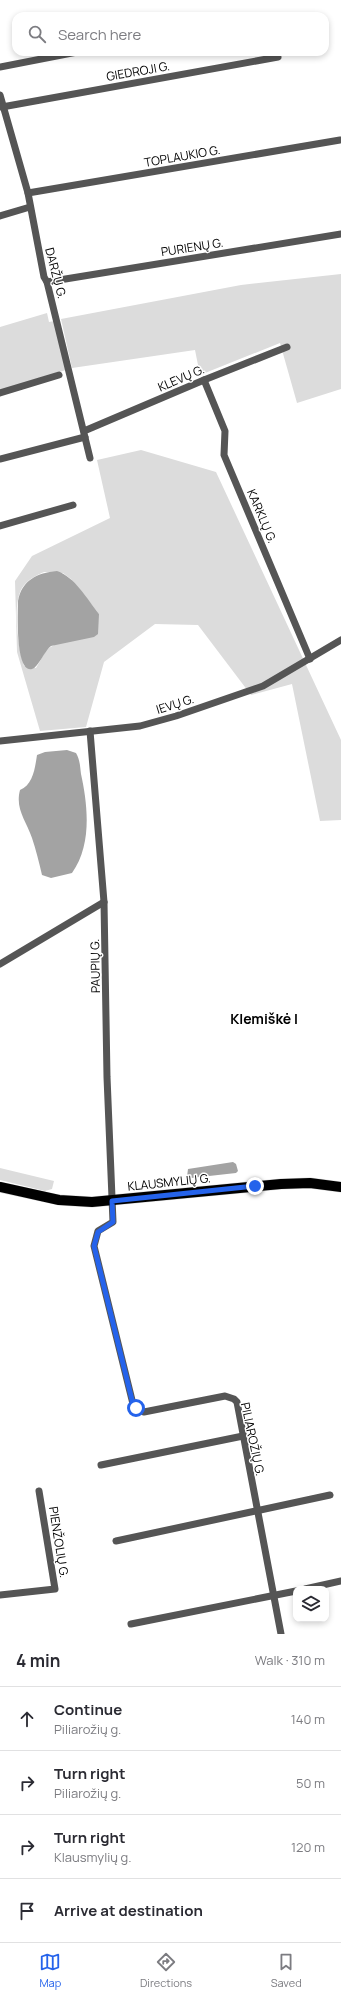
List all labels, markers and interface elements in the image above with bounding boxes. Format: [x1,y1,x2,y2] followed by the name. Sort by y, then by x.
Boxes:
[12,12,329,56] search box
[26,23,48,45] icon: search
[58,24,141,45] text: Search here
[105,57,171,85] street label: GIEDROJI G.
[143,141,221,171] street label: TOPLAUKIO G.
[160,234,224,260] street label: PURIENŲ G.
[41,246,71,300] street label: DARŽŲ G.
[155,361,207,395] street label: KLEVŲ G.
[243,486,281,546] street label: KARKLŲ G.
[154,690,196,718] street label: IEVŲ G.
[86,939,104,993] street label: PAUPIŲ G.
[230,1009,298,1028] district label: Klemiškė I
[127,1169,211,1195] street label: KLAUSMYLIŲ G.
[246,1177,264,1195] route end
[127,1399,145,1417] route start
[237,1401,269,1477] street label: PILIAROŽIŲ G.
[45,1505,73,1579] street label: PIENŽOLIŲ G.
[293,1586,329,1622] map controls
[293,1586,329,1622] button: layers
[16,1649,60,1672] text: 4 min
[255,1651,325,1669] text: Walk · 310 m
[54,1699,122,1720] text: Continue
[16,1708,38,1730] icon: ahead
[291,1710,325,1728] text: 140 m
[54,1720,121,1738] text: Piliarožių g.
[54,1763,125,1784] text: Turn right
[16,1772,38,1794] icon: right
[296,1774,325,1792] text: 50 m
[54,1784,121,1802] text: Piliarožių g.
[54,1827,125,1848] text: Turn right
[16,1836,38,1858] icon: right
[291,1838,325,1856] text: 120 m
[54,1848,132,1866] text: Klausmylių g.
[16,1900,38,1922] icon: arrive
[54,1900,203,1921] text: Arrive at destination
[39,1951,61,1990] tab: Map
[140,1951,192,1990] tab: Directions
[271,1951,302,1990] tab: Saved

